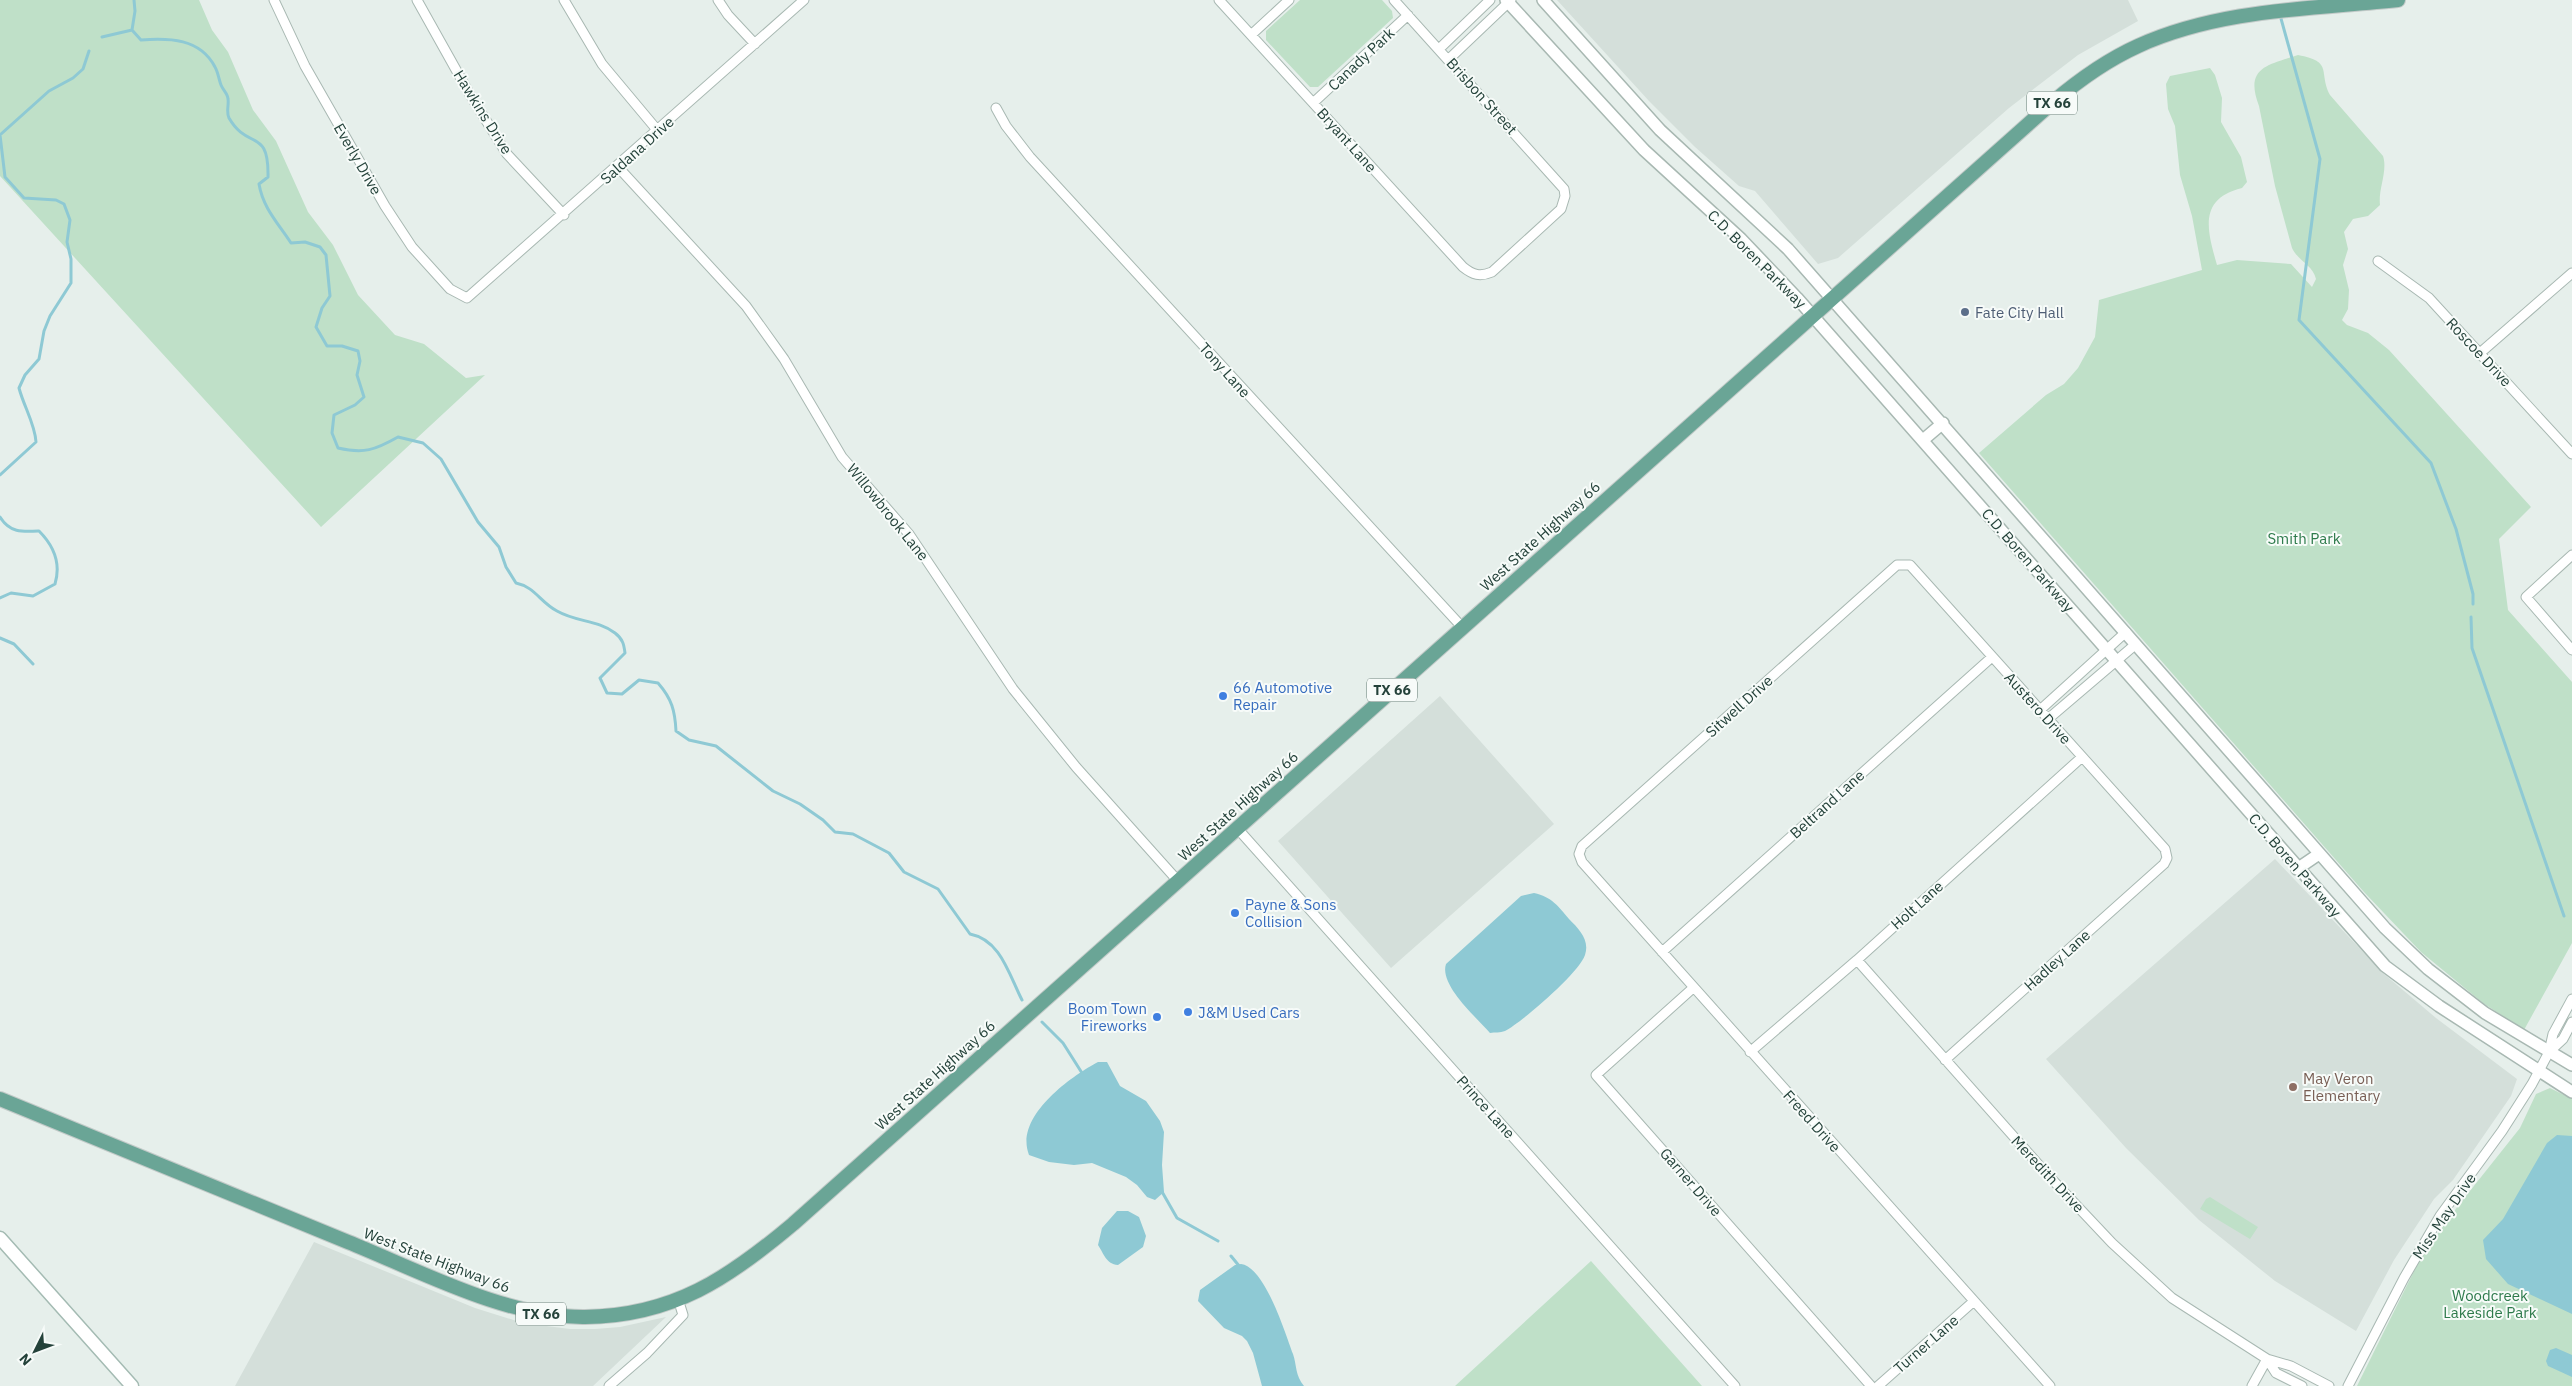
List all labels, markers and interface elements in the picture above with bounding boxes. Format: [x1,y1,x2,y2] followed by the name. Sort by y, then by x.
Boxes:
[1324,23,1398,95] street label: Canady Park
[1443,54,1521,138] street label: Brisbon Street
[450,66,516,158] street label: Hawkins Drive
[2027,92,2077,115] road number: TX 66
[1313,104,1381,176] street label: Bryant Lane
[596,112,678,188] street label: Saldana Drive
[330,120,386,198] street label: Everly Drive
[1704,206,1811,313] street label: C.D. Boren Parkway
[1975,303,2064,322] place label: Fate City Hall
[1959,306,1971,318] marker: Fate City Hall
[2442,314,2516,390] street label: Roscoe Drive
[1195,338,1255,402] street label: Tony Lane
[843,460,933,564] street label: Willowbrook Lane
[1476,477,1604,595] street label: West State Highway 66
[1978,504,2079,616] street label: C.D. Boren Parkway
[2267,529,2341,548] park label: Smith Park
[2001,668,2075,748] street label: Austero Drive
[1701,671,1777,741] street label: Sitwell Drive
[1233,678,1332,714] place label: 66 Automotive Repair
[1367,678,1417,702] road number: TX 66
[1217,690,1229,702] marker: 66 Automotive Repair
[1174,747,1302,865] street label: West State Highway 66
[1786,766,1868,842] street label: Beltrand Lane
[2245,809,2346,921] street label: C.D. Boren Parkway
[1887,876,1947,934] street label: Holt Lane
[1245,895,1337,931] place label: Payne & Sons Collision
[1229,907,1241,919] marker: Payne & Sons Collision
[2020,925,2094,995] street label: Hadley Lane
[1068,999,1147,1035] place label: Boom Town Fireworks
[1198,1003,1300,1022] place label: J&M Used Cars
[1182,1006,1194,1018] marker: J&M Used Cars
[1151,1011,1163,1023] marker: Boom Town Fireworks
[871,1016,999,1134] street label: West State Highway 66
[2303,1069,2381,1105] place label: May Veron Elementary
[1453,1072,1519,1142] street label: Prince Lane
[2287,1081,2299,1093] marker: May Veron Elementary
[1779,1086,1845,1156] street label: Freed Drive
[2007,1131,2089,1217] street label: Meredith Drive
[1656,1144,1726,1220] street label: Garner Drive
[2408,1169,2480,1263] street label: Miss May Drive
[361,1223,513,1297] street label: West State Highway 66
[2443,1286,2537,1322] park label: Woodcreek Lakeside Park
[516,1302,566,1326] road number: TX 66
[1890,1311,1962,1377] street label: Turner Lane
[10,1326,60,1376] north arrow
[15,1350,35,1369] text: N

